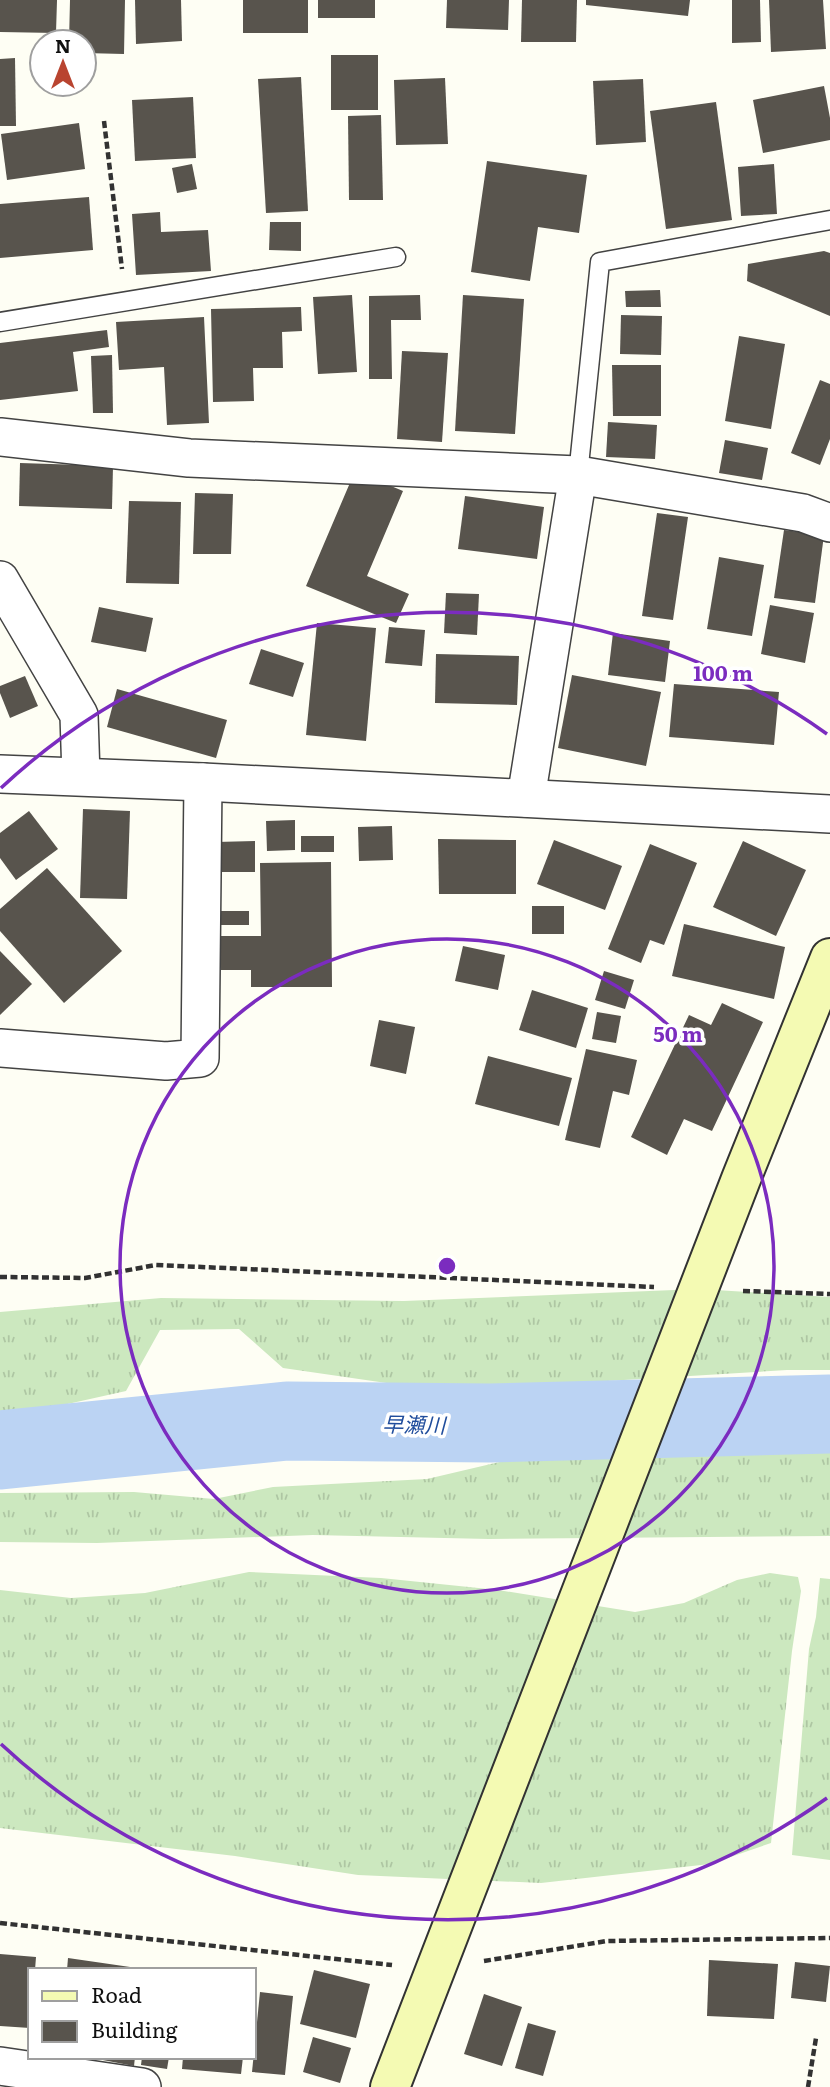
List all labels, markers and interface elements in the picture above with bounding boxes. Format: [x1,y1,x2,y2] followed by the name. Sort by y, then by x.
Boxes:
[28,28,98,98] north arrow
[55,31,71,59] text: N
[693,656,753,687] text: 100 m
[653,1017,703,1048] text: 50 m
[435,1254,459,1278] centre of rings
[382,1407,448,1439] water label: 早瀬川
[28,1968,256,2059] legend
[91,1978,142,2009] text: Road
[91,2013,178,2044] text: Building

